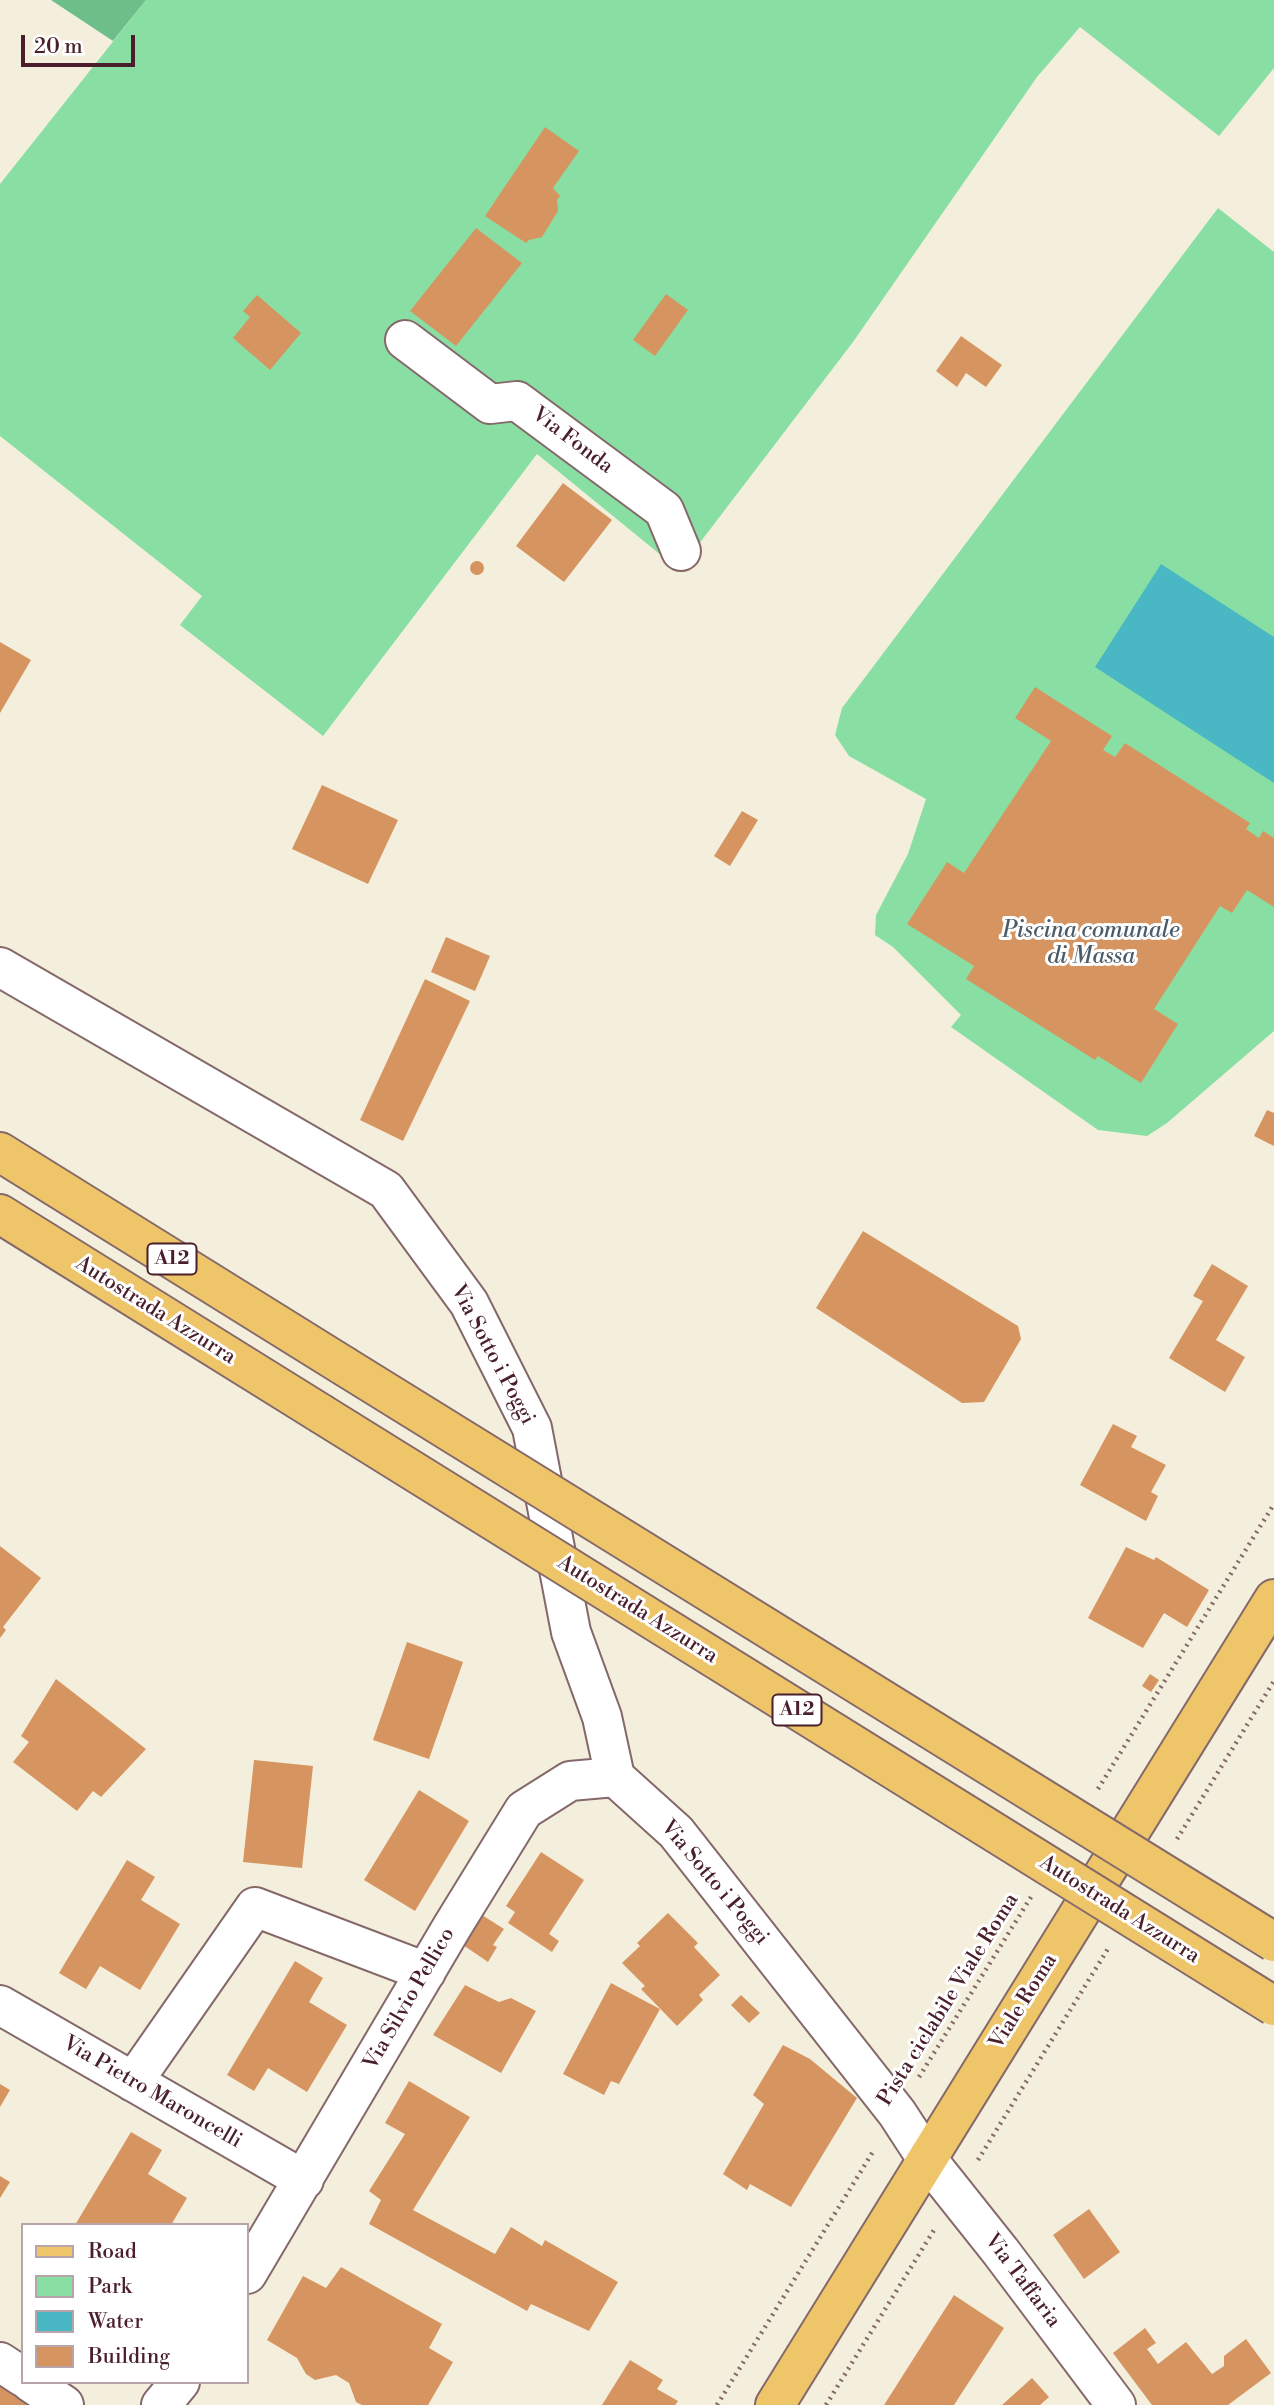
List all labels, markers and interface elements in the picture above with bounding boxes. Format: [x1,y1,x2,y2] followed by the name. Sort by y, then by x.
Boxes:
[24,21,138,65] scale bar
[34,34,83,60] text: 20 m
[527,402,617,480] street label: Via Fonda
[1002,917,1180,971] water label: Piscina comunale di Massa
[148,1244,196,1274] road number: A12
[70,1252,240,1370] street label: Autostrada Azzurra
[445,1281,539,1429] street label: Via Sotto i Poggi
[552,1551,722,1669] street label: Autostrada Azzurra
[772,1694,822,1726] road number: A12
[655,1816,773,1950] street label: Via Sotto i Poggi
[1034,1851,1204,1969] street label: Autostrada Azzurra
[873,1889,1025,2111] street label: Pista ciclabile Viale Roma
[359,1923,461,2075] street label: Via Silvio Pellico
[985,1950,1063,2054] street label: Viale Roma
[58,2031,246,2155] street label: Via Pietro Maroncelli
[21,2223,248,2384] legend
[979,2229,1065,2333] street label: Via Taffaria
[88,2239,137,2265] text: Road
[88,2274,132,2300] text: Park
[88,2309,143,2335] text: Water
[88,2344,170,2370] text: Building

